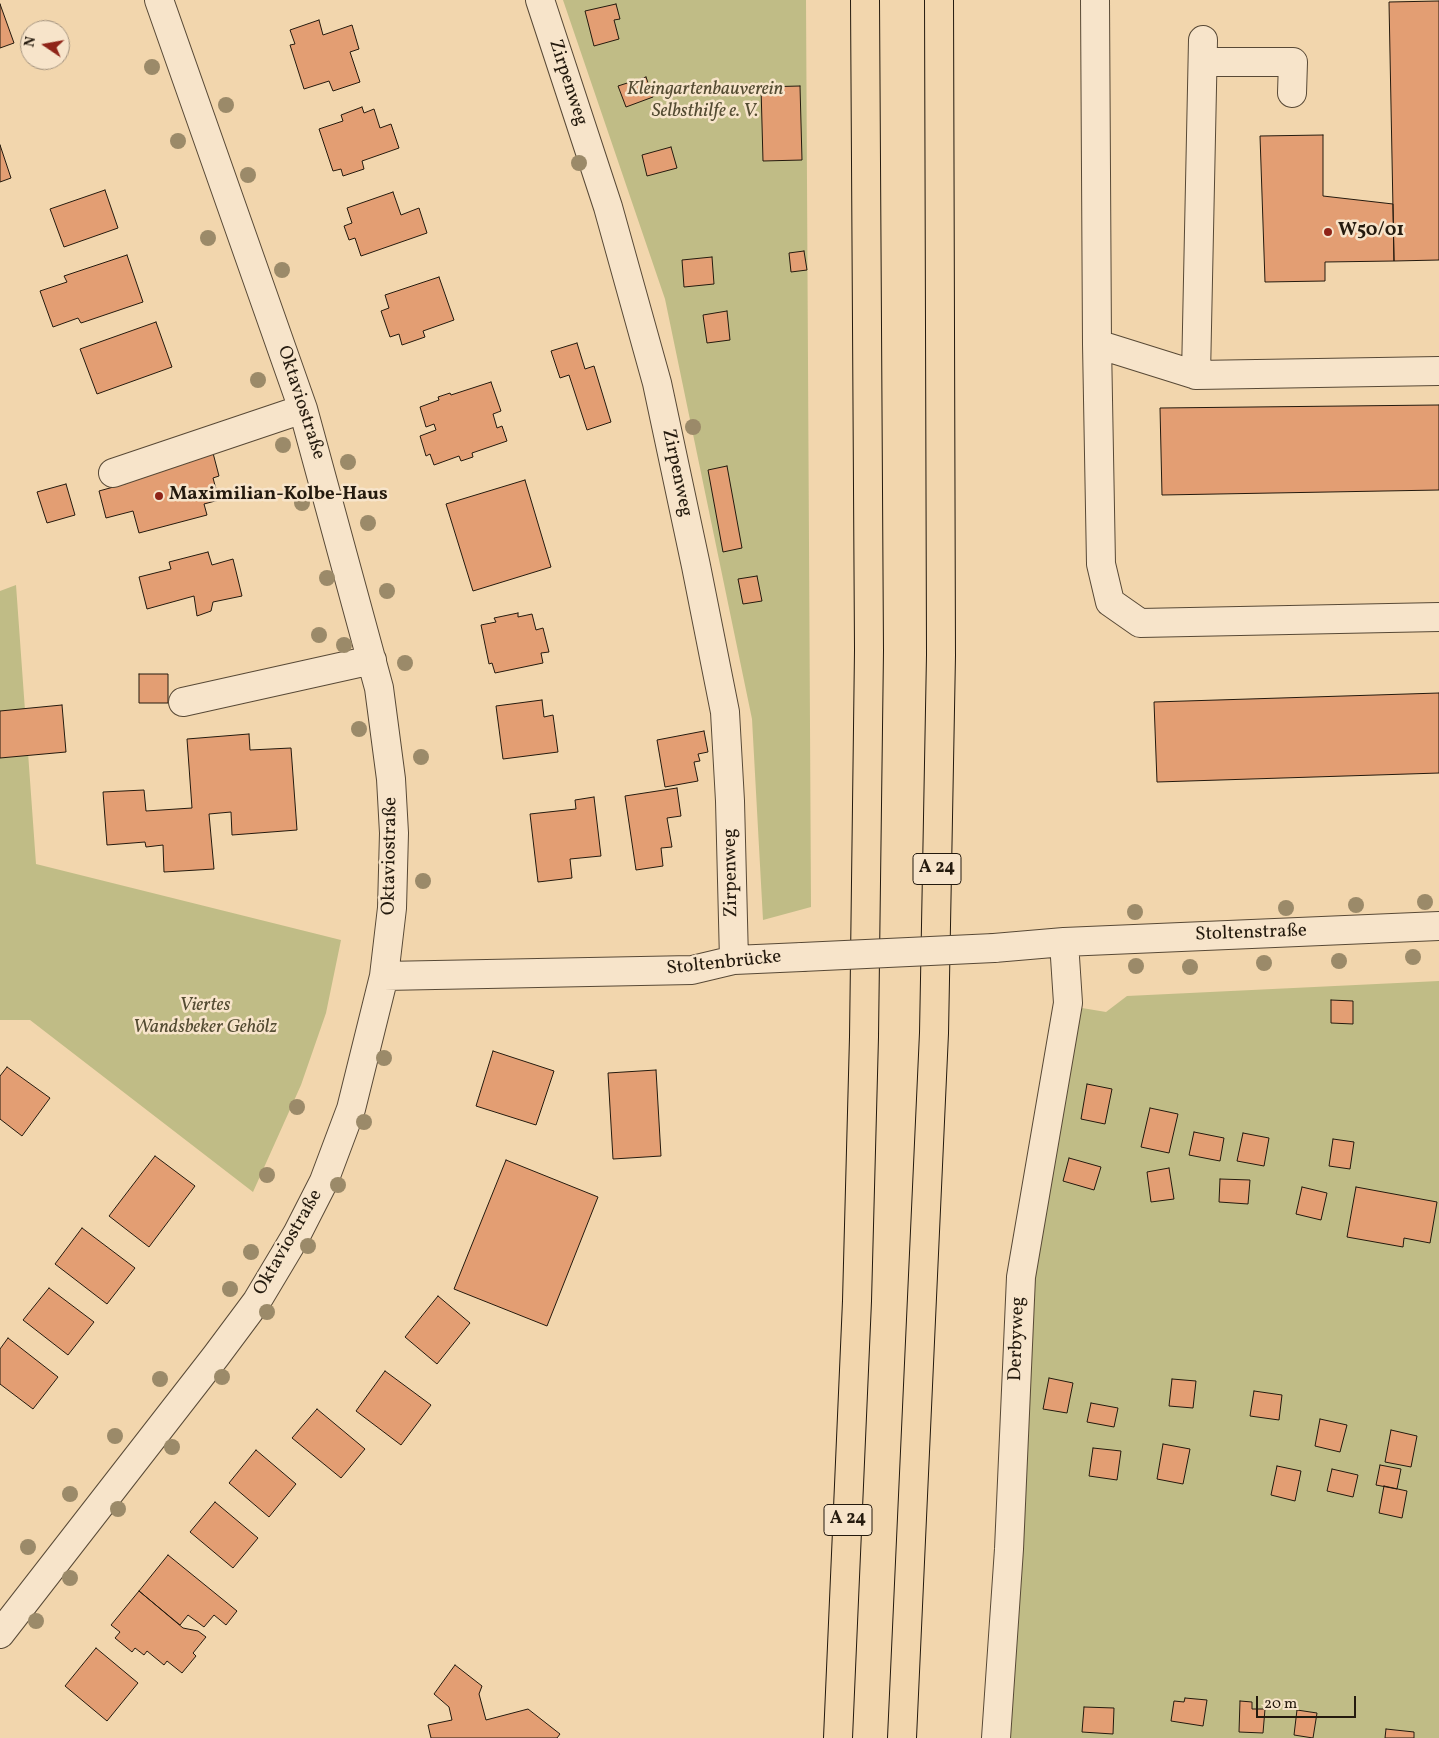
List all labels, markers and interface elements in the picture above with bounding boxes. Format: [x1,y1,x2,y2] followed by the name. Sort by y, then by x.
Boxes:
[20,20,70,70] north arrow
[20,35,41,49] text: N
[542,37,592,129] street label: Zirpenweg
[627,80,783,124] park label: Kleingartenbauverein Selbsthilfe e. V.
[1338,221,1404,243] place label: W50/01
[1322,226,1334,238] marker: W50/01
[271,343,329,463] street label: Oktaviostraße
[656,427,696,519] street label: Zirpenweg
[169,485,388,507] place label: Maximilian-Kolbe-Haus
[153,490,165,502] marker: Maximilian-Kolbe-Haus
[379,797,403,915] street label: Oktaviostraße
[720,828,744,918] street label: Zirpenweg
[913,854,961,884] road number: A 24
[1195,921,1307,947] street label: Stoltenstraße
[665,947,783,981] street label: Stoltenbrücke
[133,996,277,1040] park label: Viertes Wandsbeker Gehölz
[250,1186,328,1300] street label: Oktaviostraße
[1005,1296,1031,1382] street label: Derbyweg
[824,1504,872,1536] road number: A 24
[1259,1686,1359,1718] scale bar
[1264,1694,1297,1715] text: 20 m

